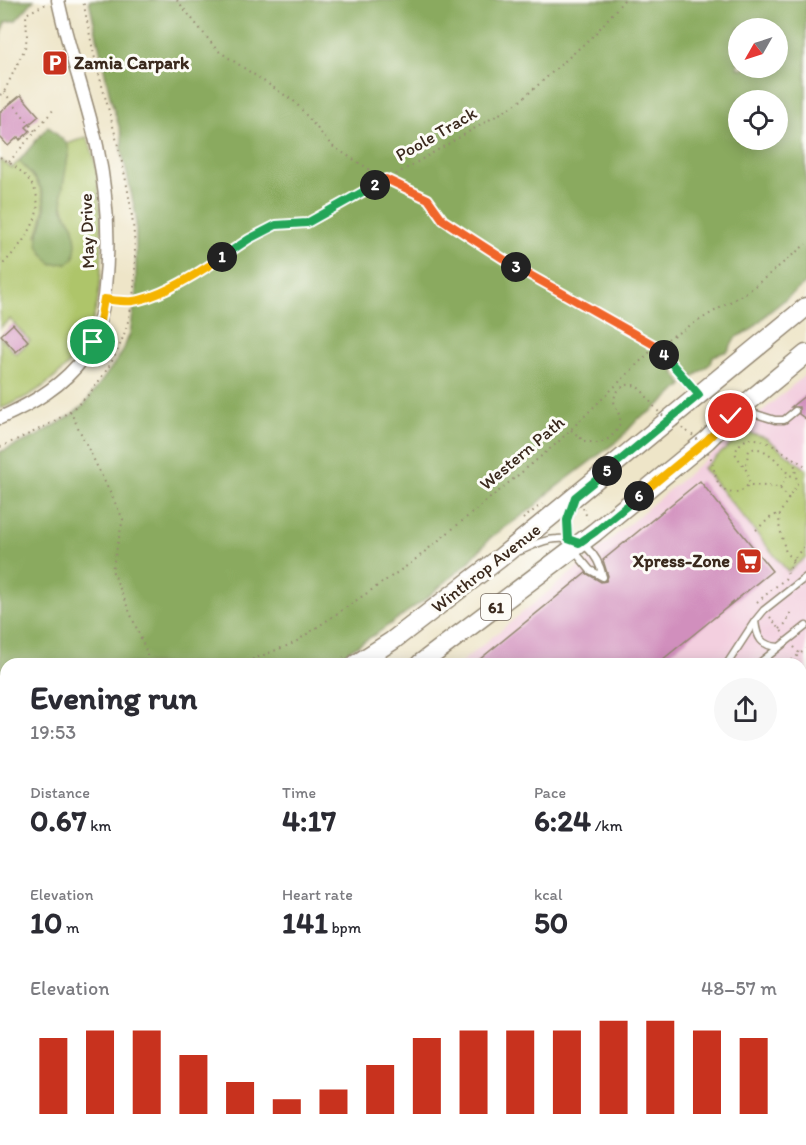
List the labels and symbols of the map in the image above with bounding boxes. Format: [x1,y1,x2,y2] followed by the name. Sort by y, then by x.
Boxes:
[728,18,788,78] north arrow
[40,48,70,78] parking icon: Zamia Carpark
[74,52,190,74] place label: Zamia Carpark
[392,102,481,166] street label: Poole Track
[360,170,390,200] pin: 2
[75,193,99,269] street label: May Drive
[207,242,237,272] pin: 1
[501,252,531,282] pin: 3
[67,316,118,367] pin
[649,340,679,370] pin: 4
[705,390,756,441] pin
[475,411,569,495] street label: Western Path
[592,456,622,486] pin: 5
[624,481,654,511] pin: 6
[427,518,545,618] street label: Winthrop Avenue
[734,546,764,576] supermarket icon: Xpress-Zone
[633,550,730,572] place label: Xpress-Zone
[481,594,511,620] road number: 61

